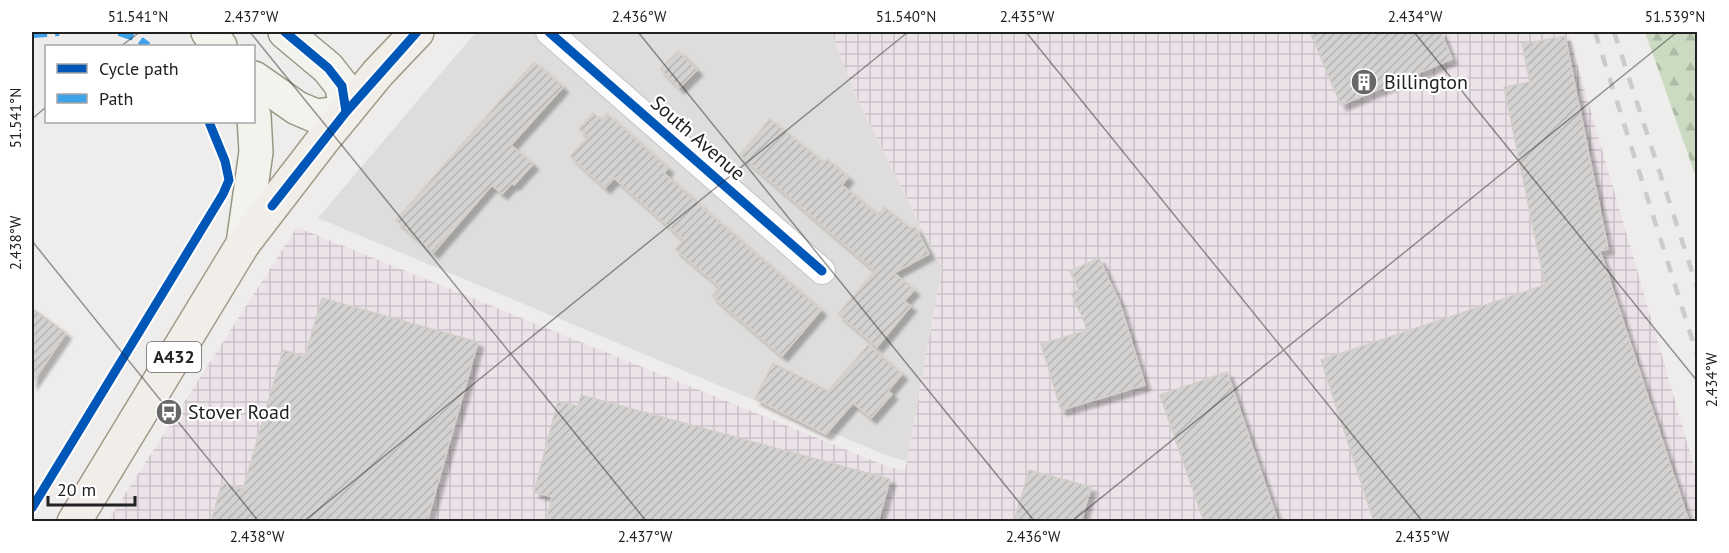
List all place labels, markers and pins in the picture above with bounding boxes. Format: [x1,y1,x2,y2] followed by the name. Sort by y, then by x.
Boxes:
[1349,67,1379,97] building icon: Billington
[1384,69,1468,95] place label: Billington
[154,397,184,427] bus stop icon: Stover Road
[188,399,290,425] place label: Stover Road

